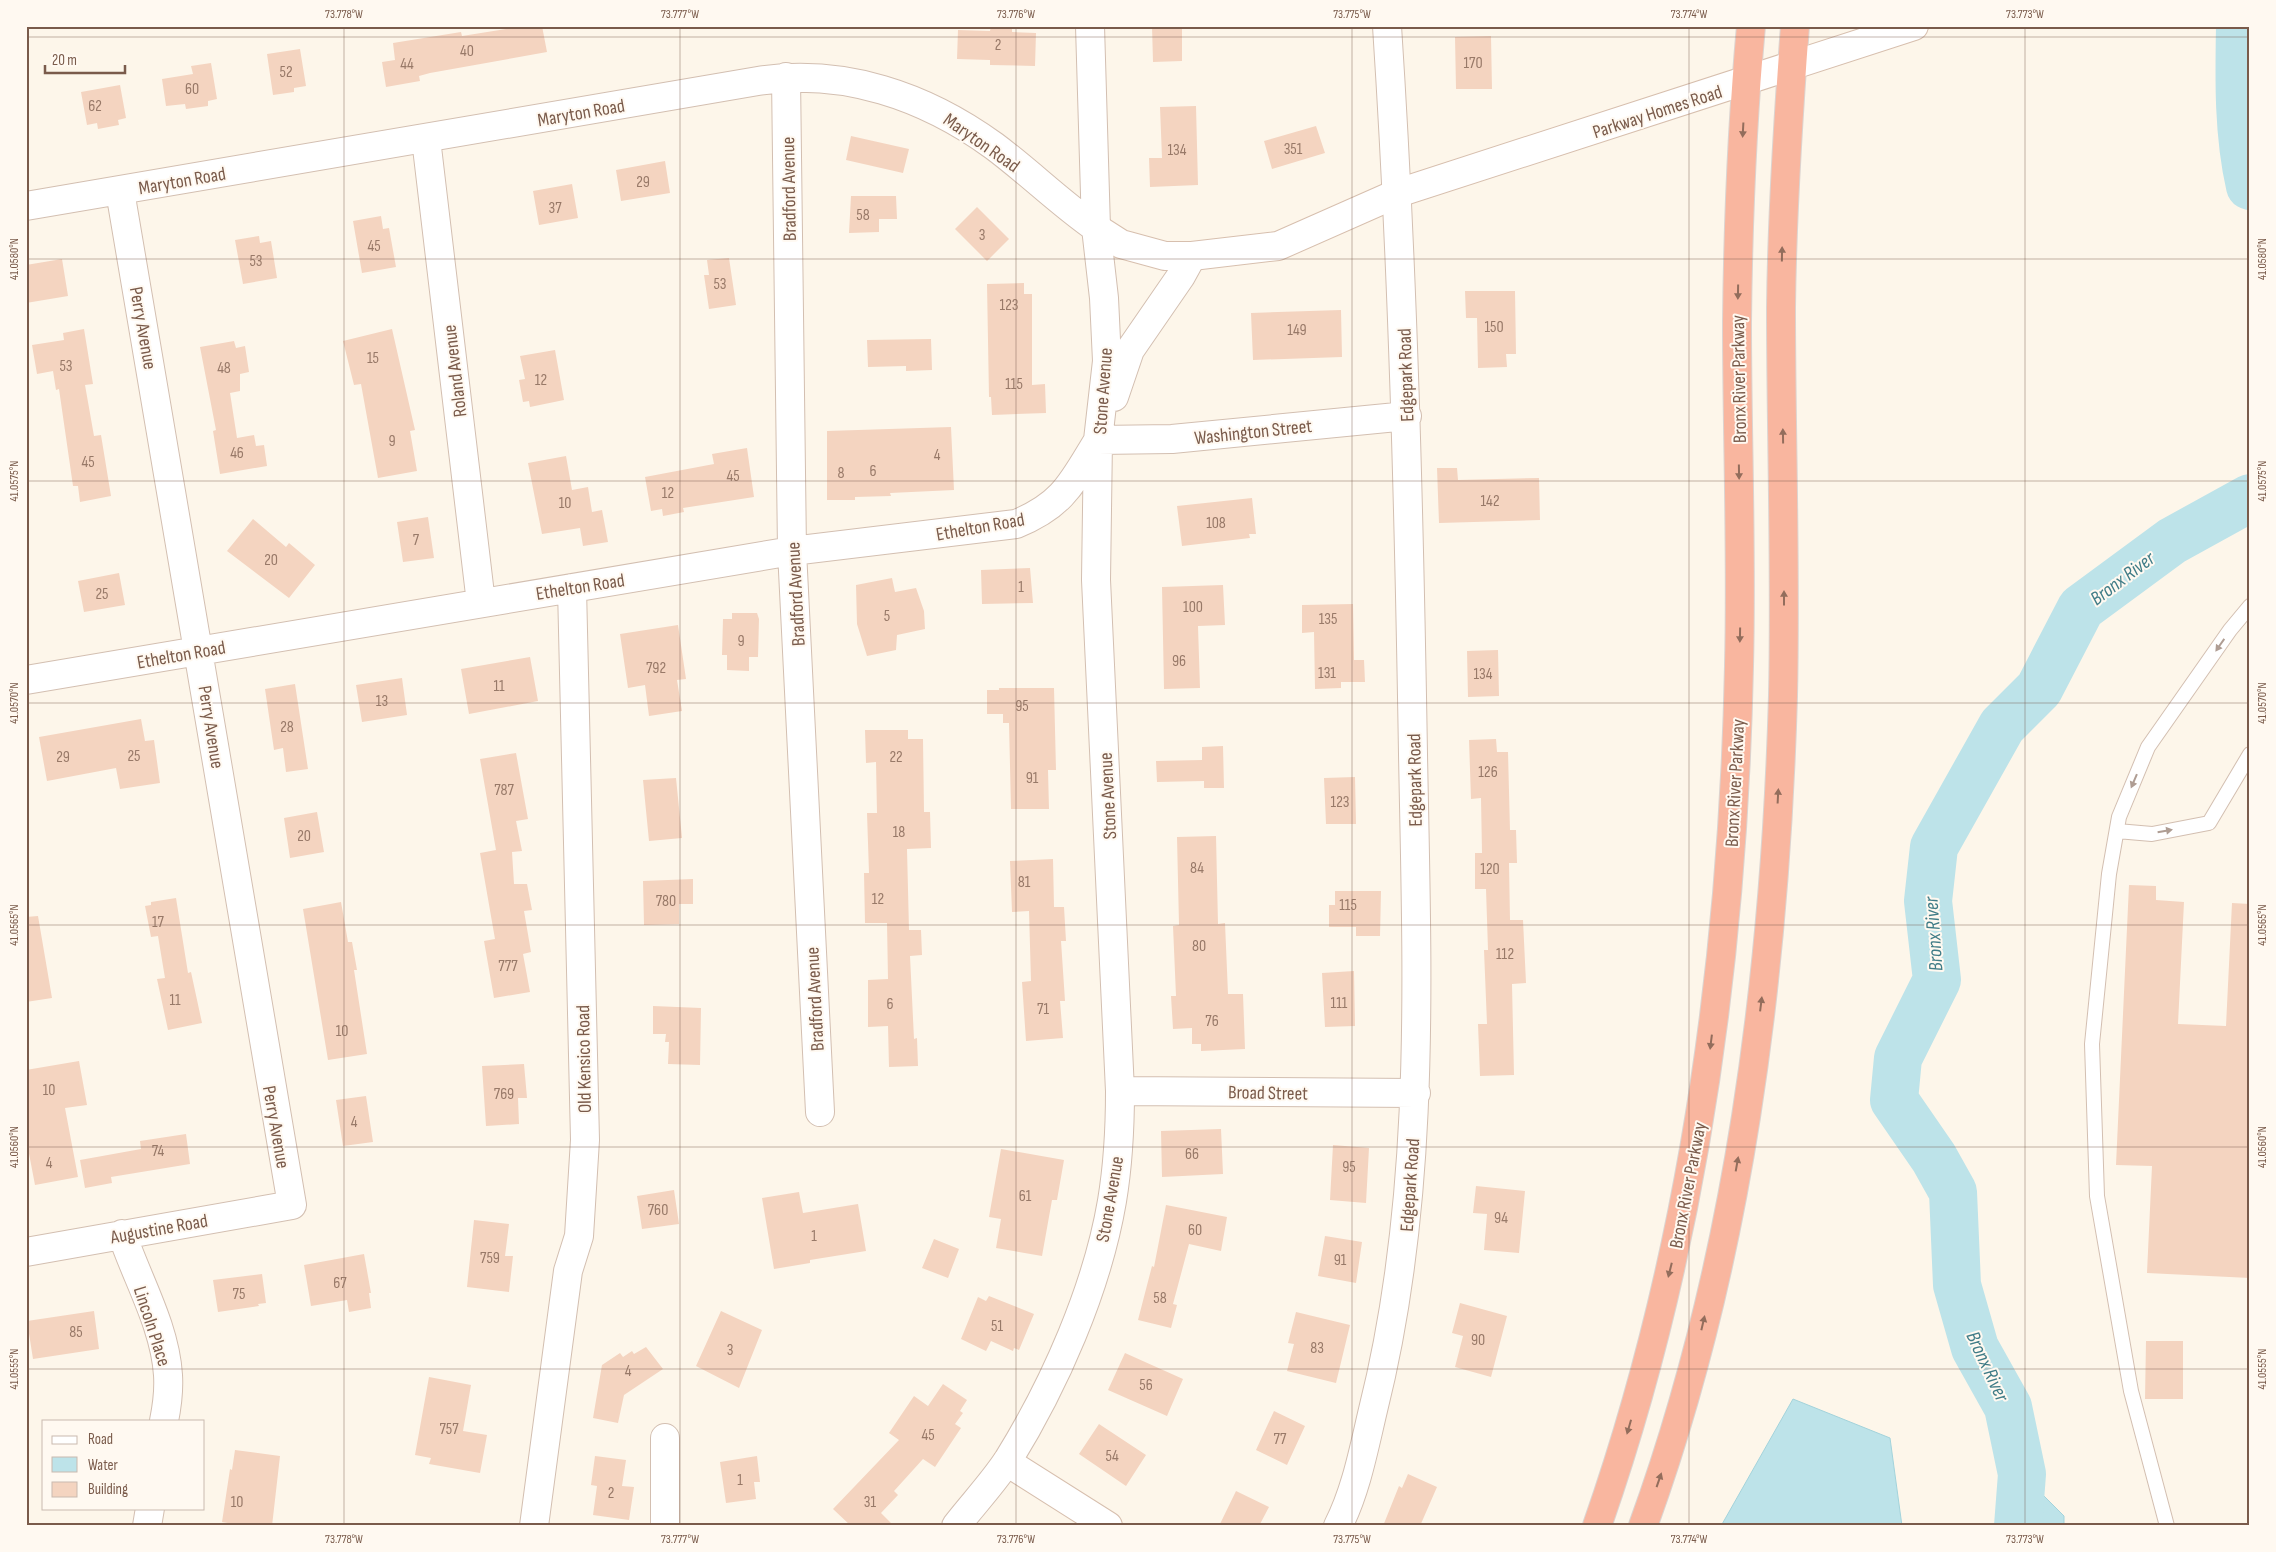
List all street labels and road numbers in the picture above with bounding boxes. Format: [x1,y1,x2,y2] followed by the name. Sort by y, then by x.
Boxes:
[1590,81,1725,144] street label: Parkway Homes Road
[536,95,627,132] street label: Maryton Road
[938,109,1024,178] street label: Maryton Road
[777,137,802,241] street label: Bradford Avenue
[137,163,228,200] street label: Maryton Road
[124,285,161,371] street label: Perry Avenue
[1727,314,1752,443] street label: Bronx River Parkway
[438,323,473,418] street label: Roland Avenue
[1393,328,1420,422] street label: Edgepark Road
[1089,347,1118,435] street label: Stone Avenue
[1193,415,1313,450] street label: Washington Street
[934,508,1026,547] street label: Ethelton Road
[782,541,811,647] street label: Bradford Avenue
[534,569,626,606] street label: Ethelton Road
[135,636,227,675] street label: Ethelton Road
[193,684,228,770] street label: Perry Avenue
[1721,718,1750,848] street label: Bronx River Parkway
[1403,733,1428,827] street label: Edgepark Road
[1095,752,1122,840] street label: Stone Avenue
[801,946,830,1052] street label: Bradford Avenue
[572,1005,597,1113] street label: Old Kensico Road
[1228,1081,1308,1106] street label: Broad Street
[257,1084,294,1170] street label: Perry Avenue
[1665,1120,1712,1250] street label: Bronx River Parkway
[1396,1138,1425,1232] street label: Edgepark Road
[1092,1154,1129,1244] street label: Stone Avenue
[108,1210,210,1250] street label: Augustine Road
[128,1284,175,1369] street label: Lincoln Place

